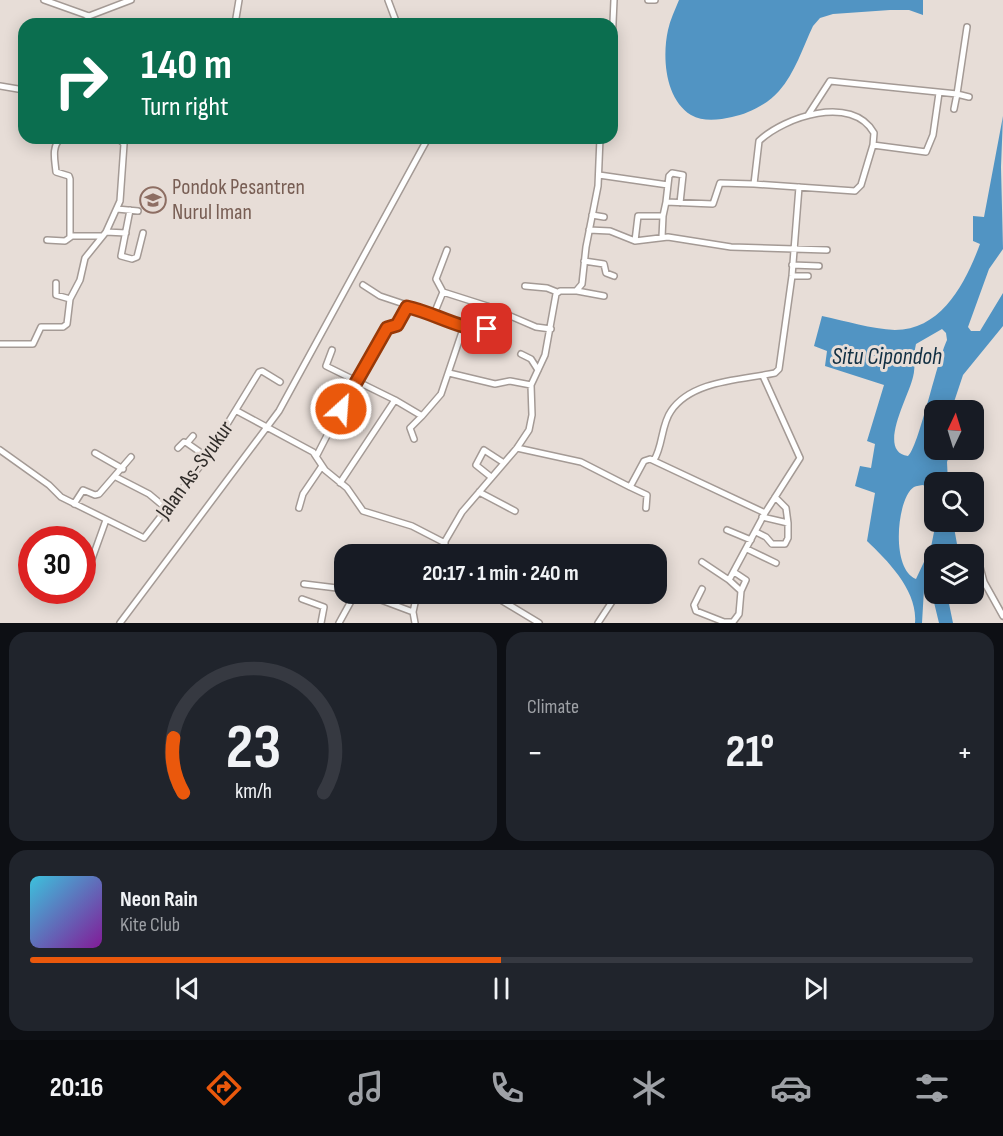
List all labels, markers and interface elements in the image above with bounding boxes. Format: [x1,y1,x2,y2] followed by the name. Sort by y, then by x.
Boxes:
[141,40,232,91] text: 140 m
[42,42,120,120] icon: right
[141,91,228,123] text: Turn right
[172,174,305,226] place label: Pondok Pesantren Nurul Iman
[138,185,168,215] school or university icon: Pondok Pesantren Nurul Iman
[461,303,512,354] pin
[470,312,503,345] icon: arrive
[832,342,942,371] water label: Situ Cipondoh
[309,377,373,441] position arrow
[924,400,984,460] north arrow
[924,400,984,604] map controls
[150,416,240,525] street label: Jalan As-Syukur
[924,472,984,532] button: search
[18,526,96,604] speed limit sign: 30
[924,544,984,604] button: layers
[422,560,579,587] text: 20:17 · 1 min · 240 m
[527,695,579,719] text: Climate
[225,711,281,786] text: 23
[726,725,774,780] text: 21°
[527,733,543,773] text: −
[957,733,973,773] text: +
[234,780,272,805] text: km/h
[120,886,198,913] text: Neon Rain
[120,913,180,937] text: Kite Club
[171,972,204,1005] icon: previous
[485,972,518,1005] icon: pause
[799,972,832,1005] icon: next
[203,1067,245,1109] icon: directions
[345,1067,387,1109] icon: music
[486,1067,528,1109] icon: phone
[628,1067,670,1109] icon: climate
[770,1067,812,1109] icon: car
[911,1067,953,1109] icon: filters
[50,1072,103,1104] text: 20:16

